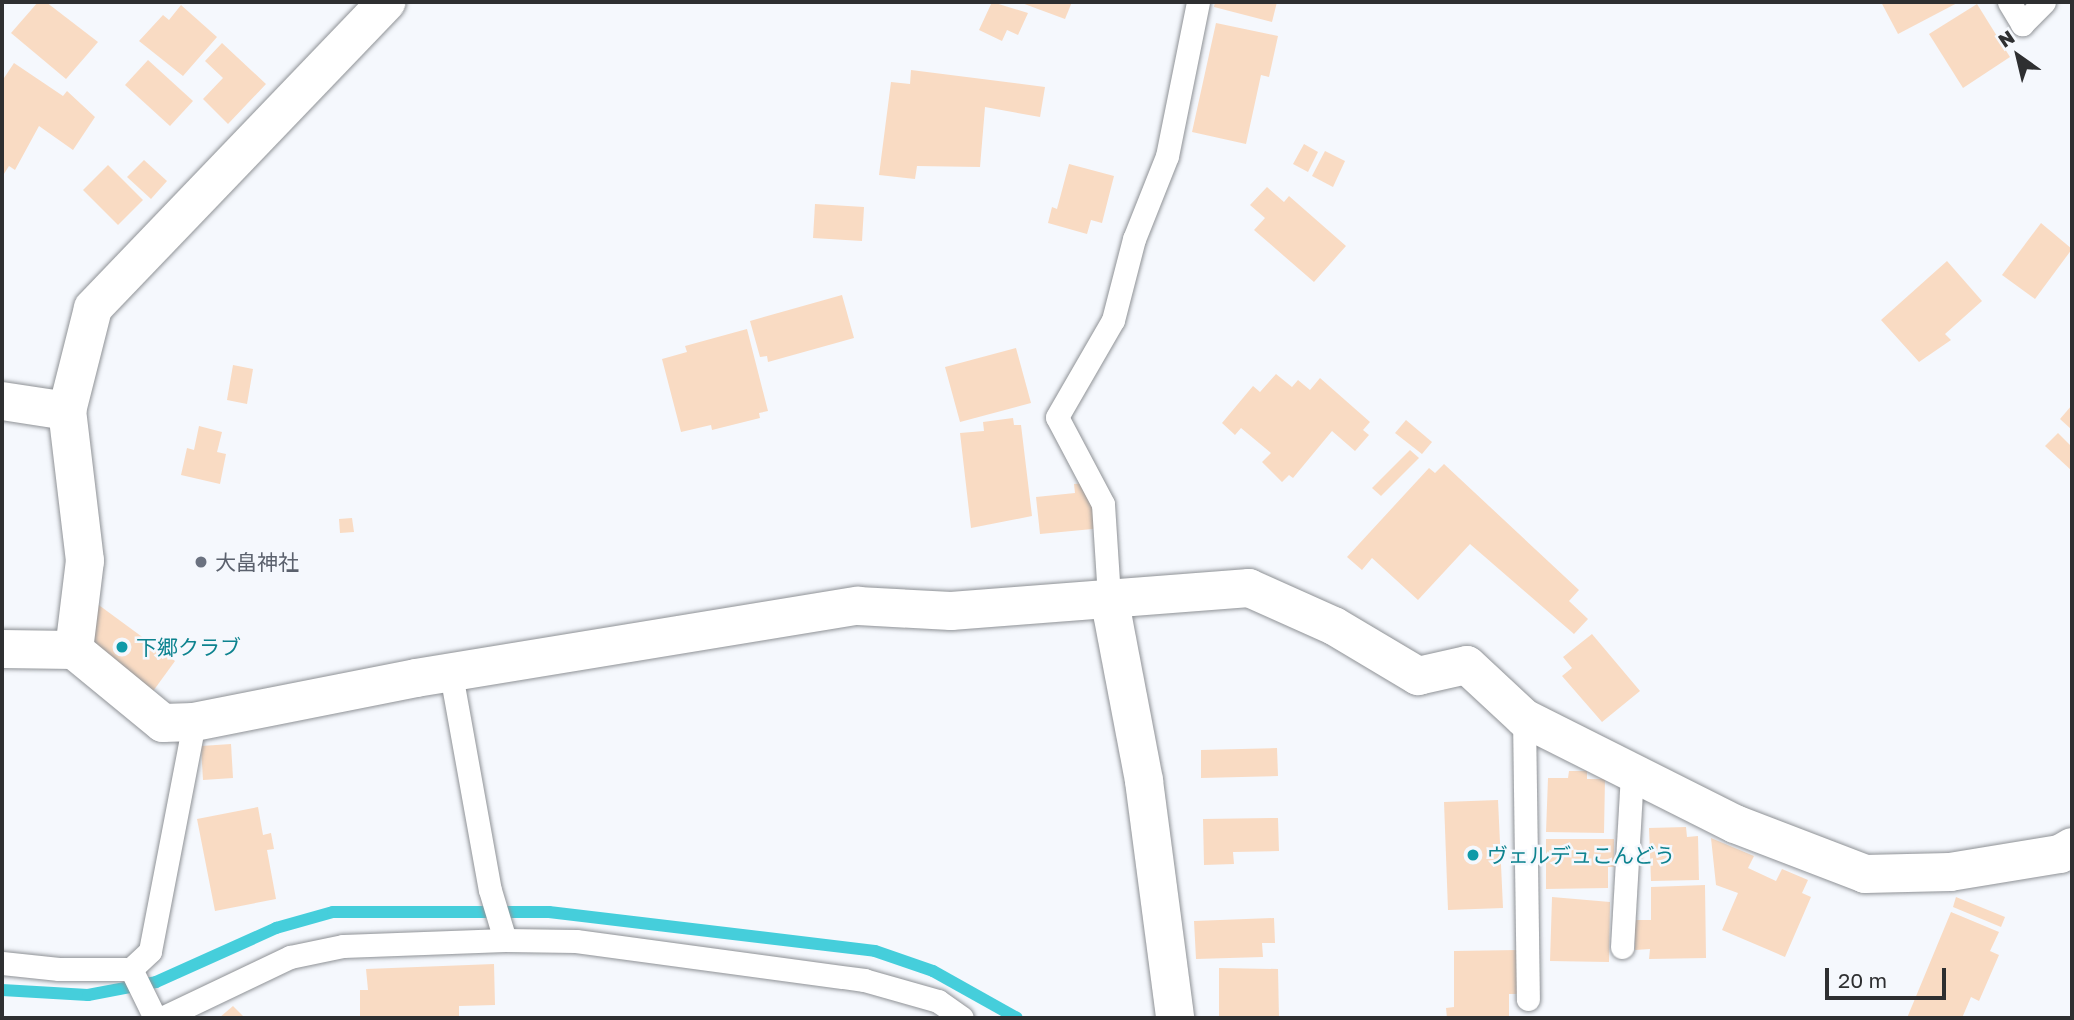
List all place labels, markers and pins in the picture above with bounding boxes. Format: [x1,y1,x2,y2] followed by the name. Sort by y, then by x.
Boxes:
[215,549,299,575] place label: 大畠神社
[193,554,209,570] marker: 大畠神社
[136,634,241,660] place label: 下郷クラブ
[114,639,130,655] marker: 下郷クラブ
[1487,842,1676,868] place label: ヴェルデュこんどう
[1465,847,1481,863] marker: ヴェルデュこんどう

